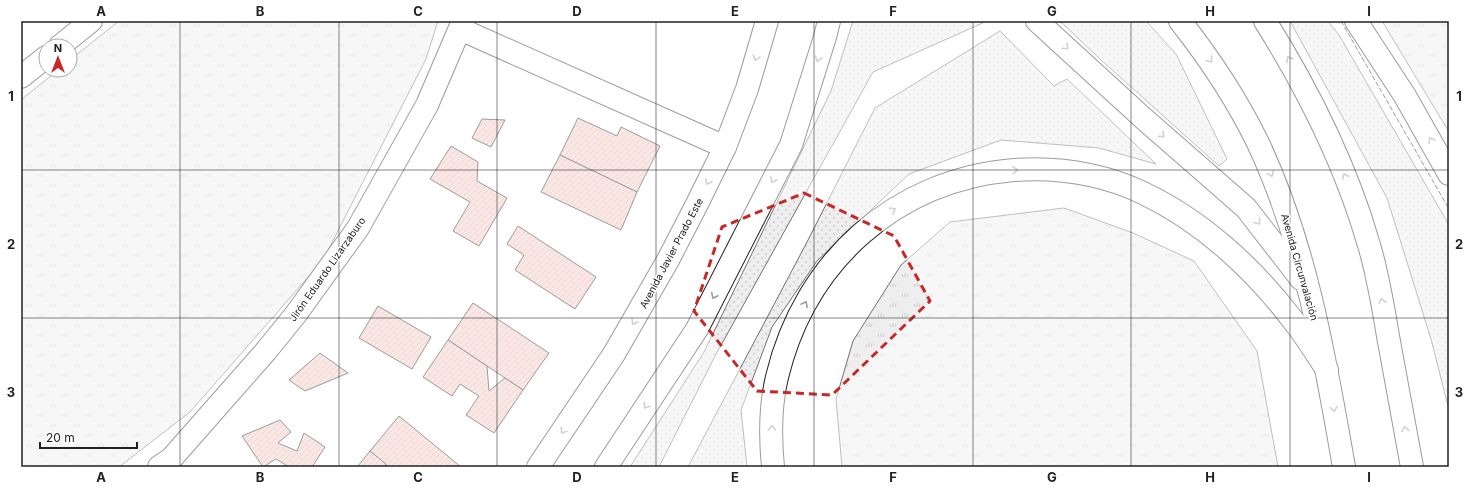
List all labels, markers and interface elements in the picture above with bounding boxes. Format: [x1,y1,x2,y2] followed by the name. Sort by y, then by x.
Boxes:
[96,3,106,19] text: A
[256,3,265,19] text: B
[413,3,423,19] text: C
[572,3,582,19] text: D
[731,3,739,19] text: E
[889,3,897,19] text: F
[1047,3,1057,19] text: G
[1205,3,1215,19] text: H
[1367,3,1371,19] text: I
[38,38,78,78] north arrow
[54,41,62,55] text: N
[1061,43,1068,50] one-way arrow
[753,55,761,62] one-way arrow
[814,55,823,62] one-way arrow
[1205,56,1212,63] one-way arrow
[1286,56,1293,64] one-way arrow
[8,88,14,104] text: 1
[1456,88,1462,104] text: 1
[1157,130,1165,137] one-way arrow
[1428,137,1435,144] one-way arrow
[1012,166,1018,175] one-way arrow
[1266,171,1274,178] one-way arrow
[1342,173,1350,181] one-way arrow
[770,176,778,183] one-way arrow
[705,178,713,186] one-way arrow
[637,196,705,310] street label: Avenida Javier Prado Este
[889,207,896,215] one-way arrow
[1279,212,1321,322] street label: Avenida Circunvalación
[286,215,368,323] street label: Jirón Eduardo Lizarzaburo
[1253,218,1260,225] one-way arrow
[7,236,15,252] text: 2
[1455,236,1463,252] text: 2
[711,292,719,299] one-way arrow
[1378,298,1387,304] one-way arrow
[800,301,808,308] one-way arrow
[631,318,638,325] one-way arrow
[7,384,15,400] text: 3
[1455,384,1463,400] text: 3
[644,402,651,409] one-way arrow
[1329,406,1337,412] one-way arrow
[40,424,137,450] scale bar
[767,425,776,431] one-way arrow
[1401,426,1410,432] one-way arrow
[560,427,568,434] one-way arrow
[46,430,75,445] text: 20 m
[96,469,106,485] text: A
[256,469,265,485] text: B
[413,469,423,485] text: C
[572,469,582,485] text: D
[731,469,739,485] text: E
[889,469,897,485] text: F
[1047,469,1057,485] text: G
[1205,469,1215,485] text: H
[1367,469,1371,485] text: I

